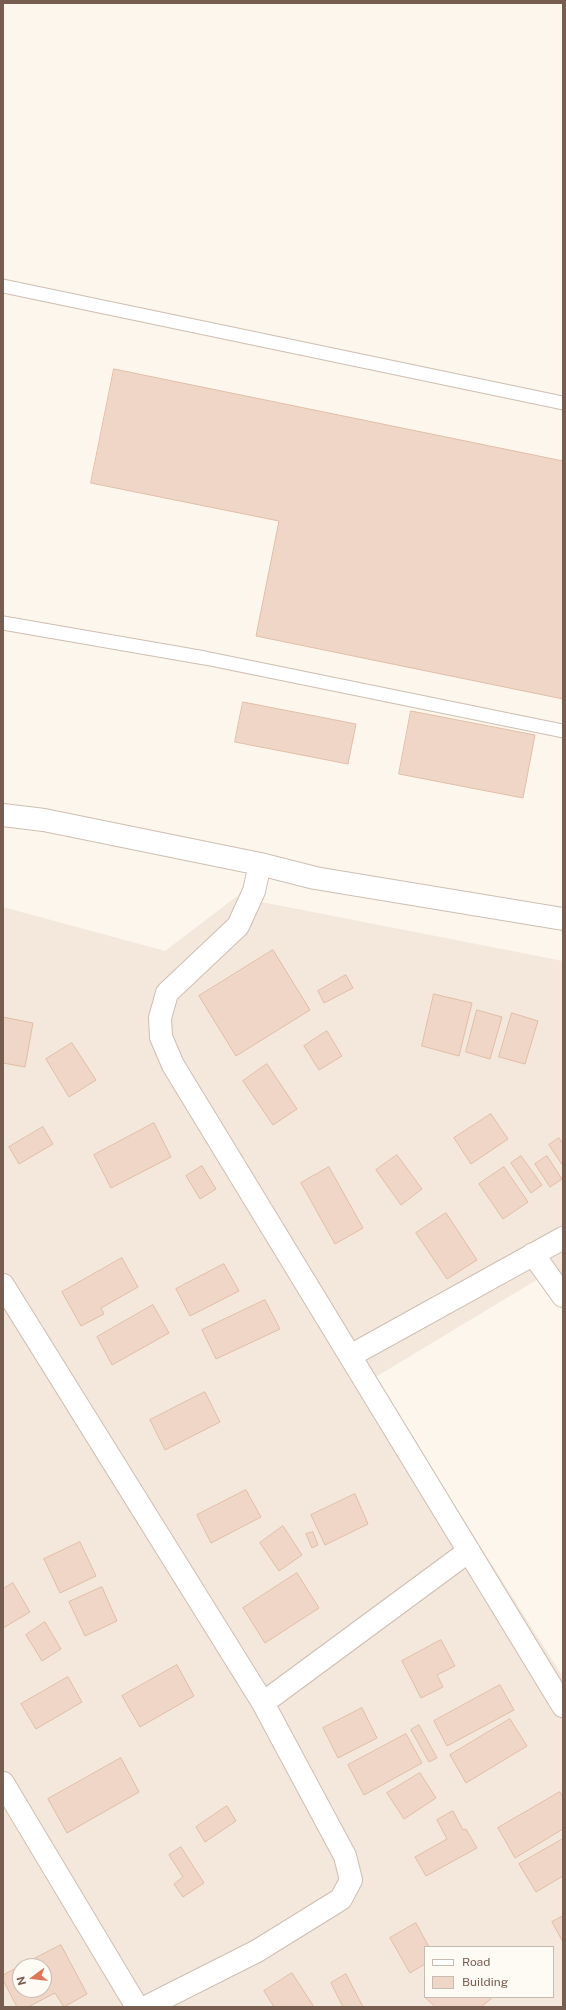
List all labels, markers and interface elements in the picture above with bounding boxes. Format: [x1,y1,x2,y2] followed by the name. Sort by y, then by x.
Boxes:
[424,1946,554,1998] legend
[462,1955,490,1969] text: Road
[12,1958,52,1998] north arrow
[14,1975,28,1987] text: N
[462,1975,508,1989] text: Building

